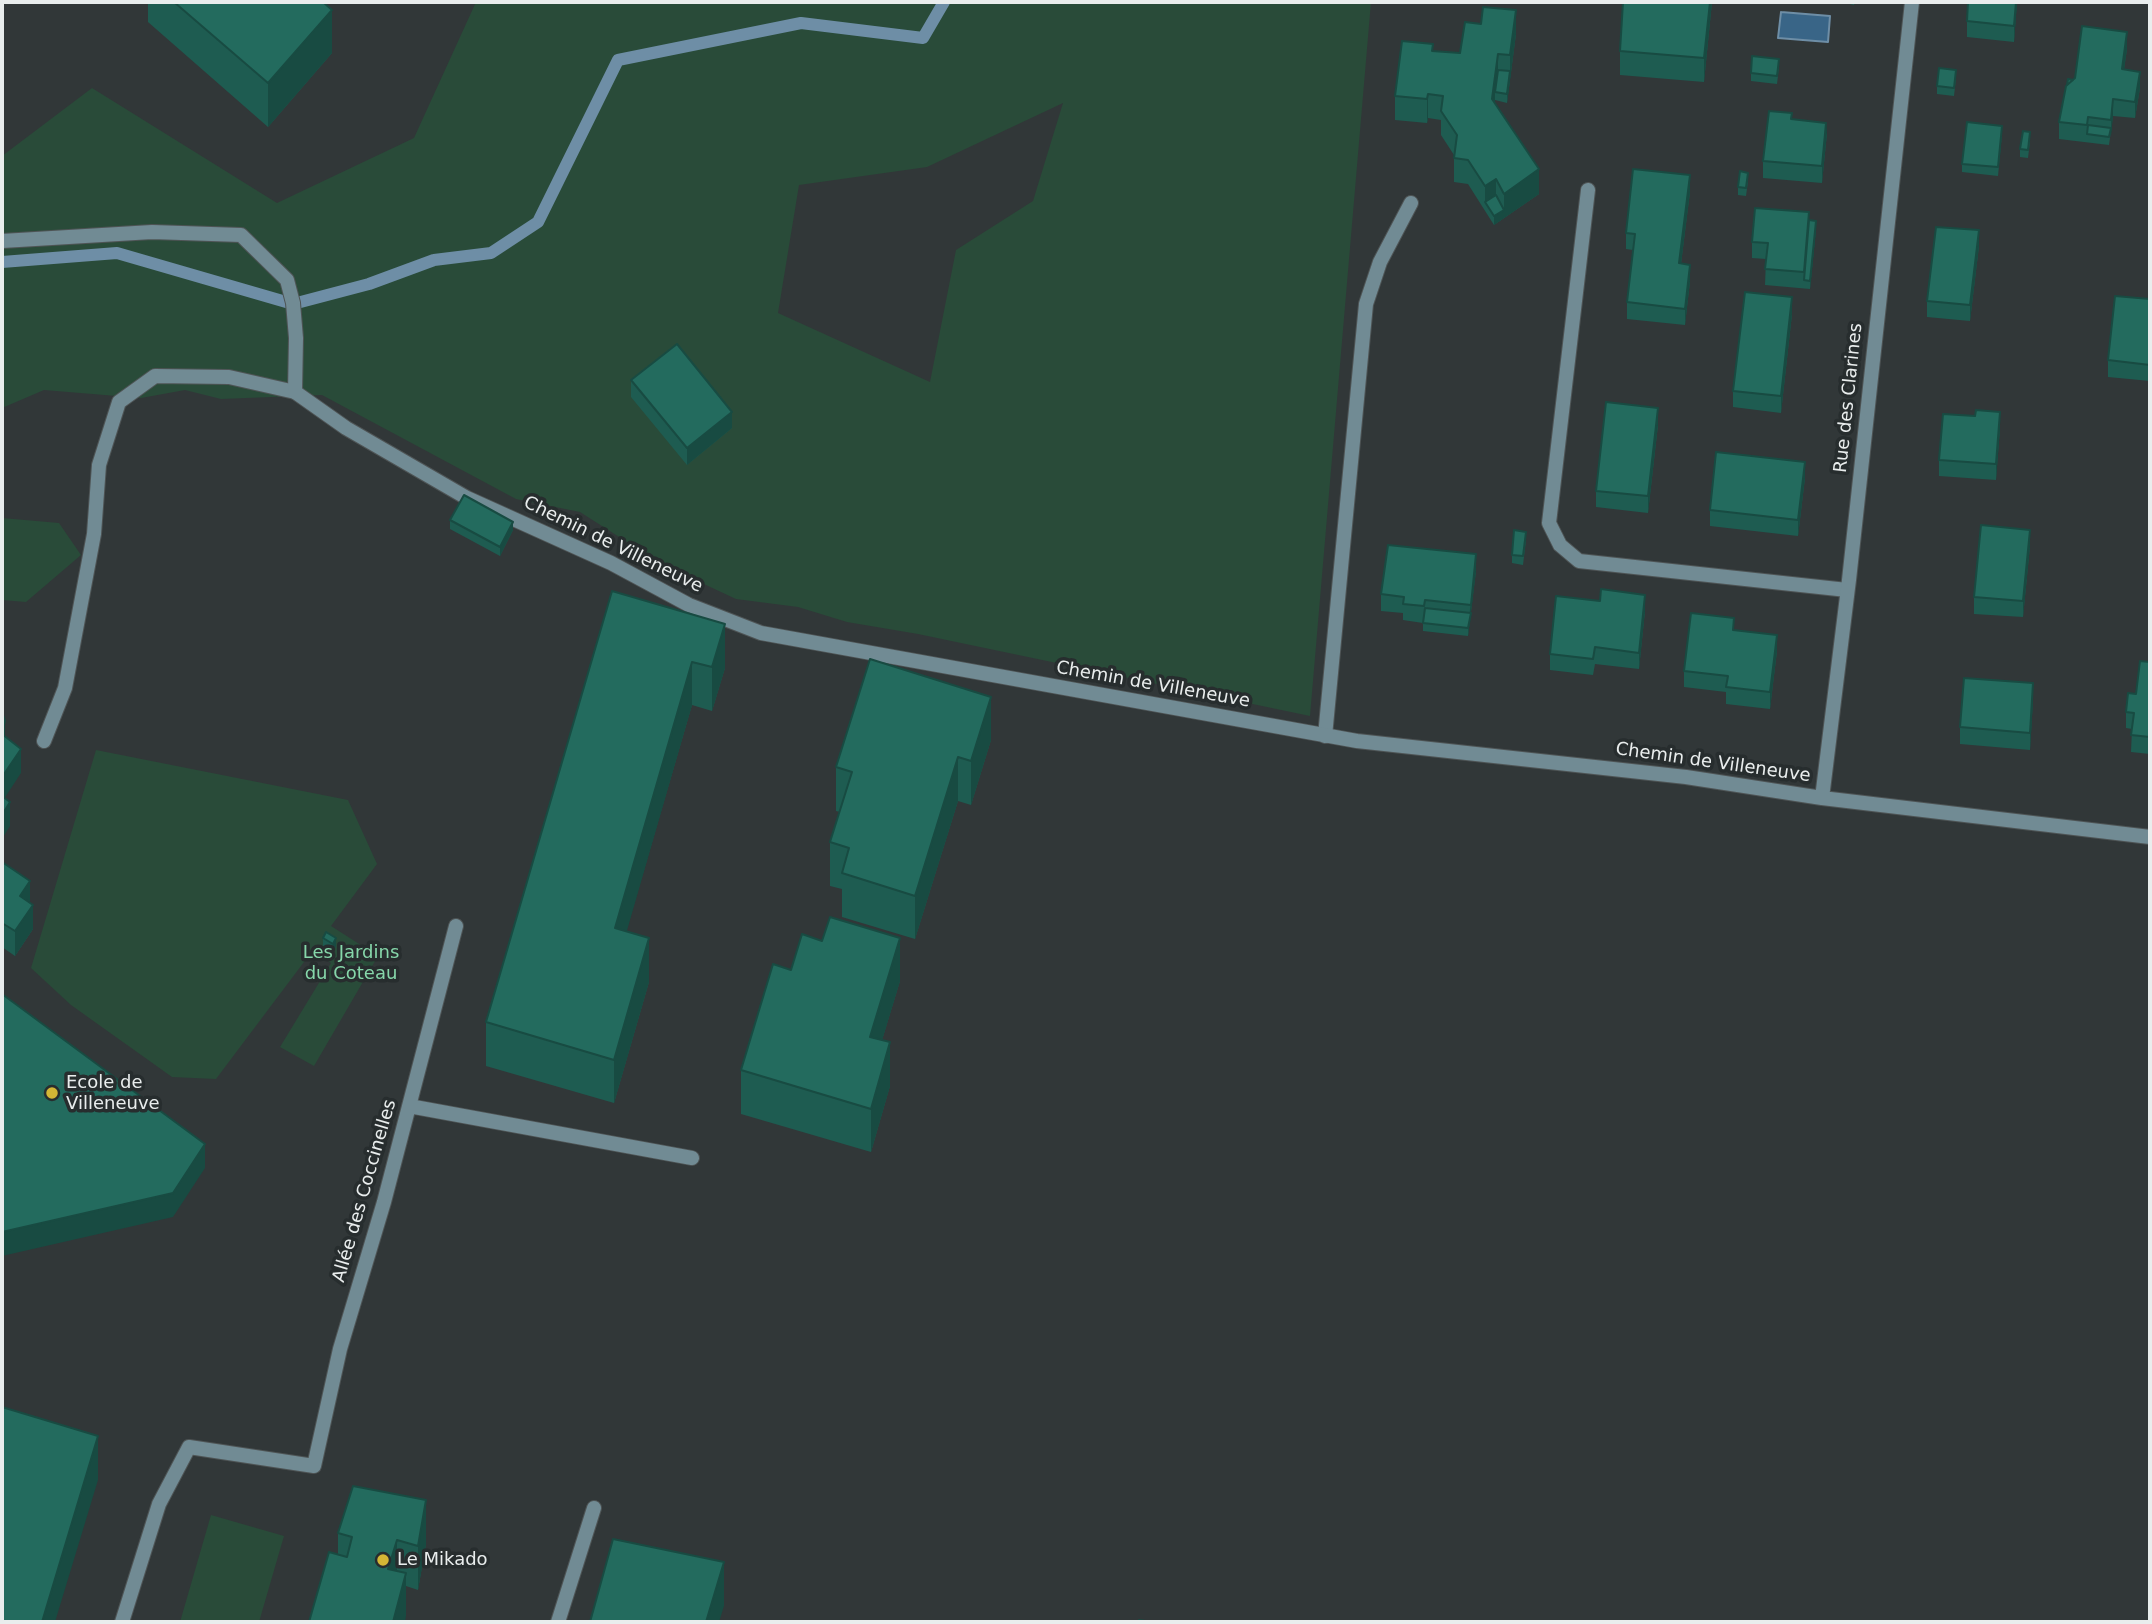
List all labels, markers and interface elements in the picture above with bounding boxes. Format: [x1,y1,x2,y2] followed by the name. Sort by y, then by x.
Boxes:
[1830,322,1868,474] street label: Rue des Clarines
[520,492,706,598] street label: Chemin de Villeneuve
[1054,657,1252,713] street label: Chemin de Villeneuve
[1614,739,1812,787] street label: Chemin de Villeneuve
[303,942,399,984] park label: Les Jardins du Coteau
[66,1072,160,1114] place label: Ecole de Villeneuve
[44,1085,60,1101] marker: Ecole de Villeneuve
[329,1097,401,1285] street label: Allée des Coccinelles
[397,1549,488,1571] place label: Le Mikado
[375,1552,391,1568] marker: Le Mikado

